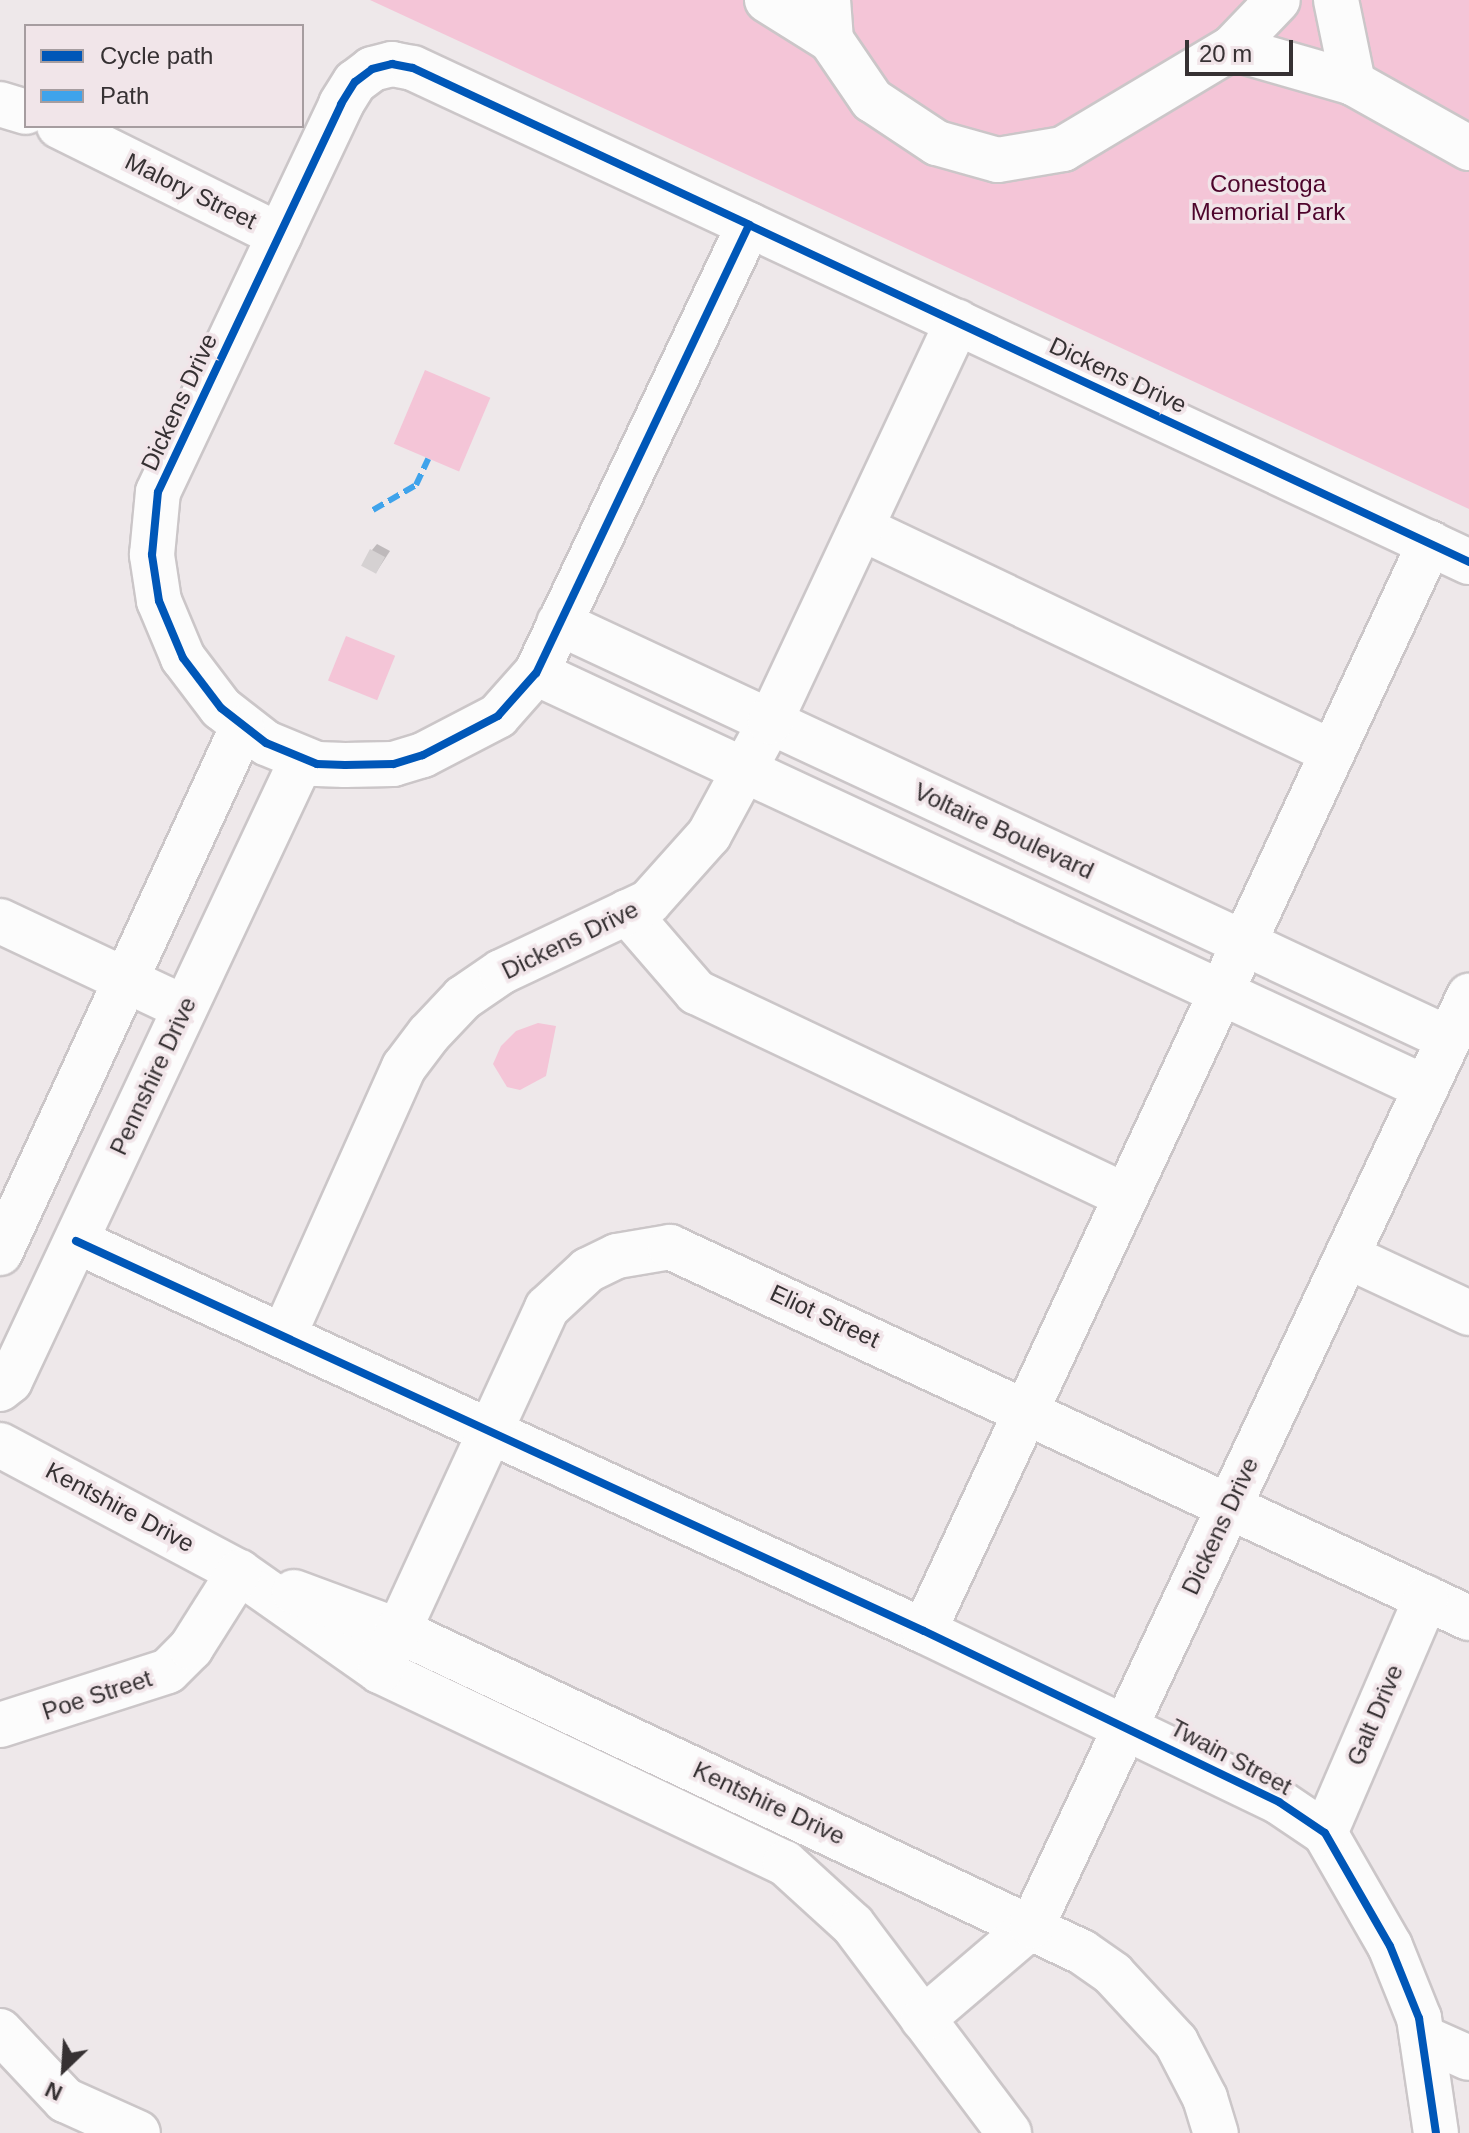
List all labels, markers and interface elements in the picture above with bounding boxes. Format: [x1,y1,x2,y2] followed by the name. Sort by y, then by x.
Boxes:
[24,24,304,128] legend
[1189,24,1297,74] scale bar
[1199,40,1252,67] text: 20 m
[100,42,213,69] text: Cycle path
[100,82,149,109] text: Path
[121,147,261,235] street label: Malory Street
[1191,170,1345,226] park label: Conestoga Memorial Park
[135,329,223,475] street label: Dickens Drive
[1045,331,1191,419] street label: Dickens Drive
[910,777,1098,885] street label: Voltaire Boulevard
[497,895,643,985] street label: Dickens Drive
[104,993,202,1159] street label: Pennshire Drive
[766,1278,884,1354] street label: Eliot Street
[1176,1453,1264,1599] street label: Dickens Drive
[41,1456,199,1558] street label: Kentshire Drive
[1341,1660,1409,1770] street label: Galt Drive
[39,1664,155,1726] street label: Poe Street
[1165,1713,1297,1801] street label: Twain Street
[689,1755,849,1851] street label: Kentshire Drive
[24,2029,104,2109] north arrow
[41,2077,66,2106] text: N

